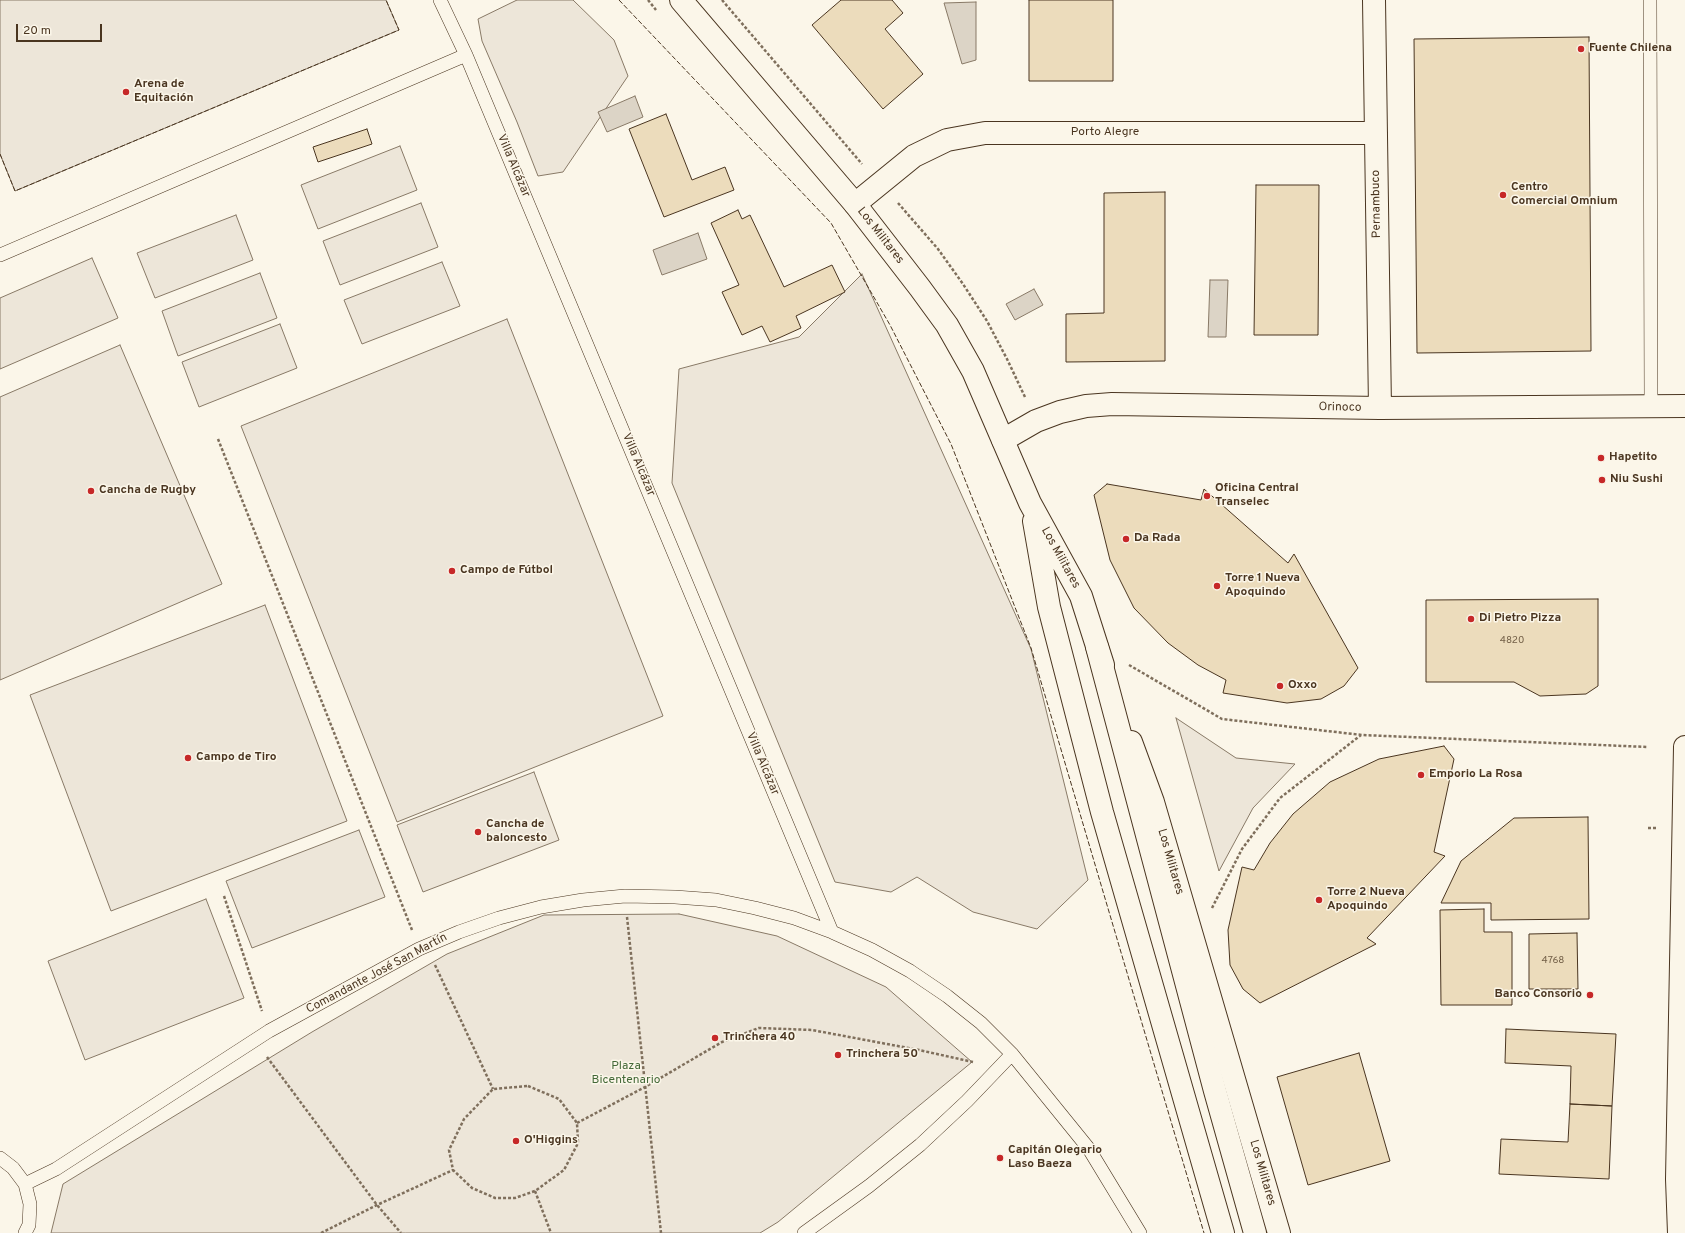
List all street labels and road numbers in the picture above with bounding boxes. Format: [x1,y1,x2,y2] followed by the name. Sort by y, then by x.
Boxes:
[1071,126,1139,140] street label: Porto Alegre
[493,132,533,200] street label: Villa Alcázar
[1369,170,1385,238] street label: Pernambuco
[853,205,907,267] street label: Los Militares
[1318,400,1362,416] street label: Orinoco
[618,431,658,499] street label: Villa Alcázar
[1037,525,1083,591] street label: Los Militares
[742,730,782,798] street label: Villa Alcázar
[1154,827,1186,897] street label: Los Militares
[304,931,450,1017] street label: Comandante José San Martín
[1246,1138,1278,1208] street label: Los Militares

